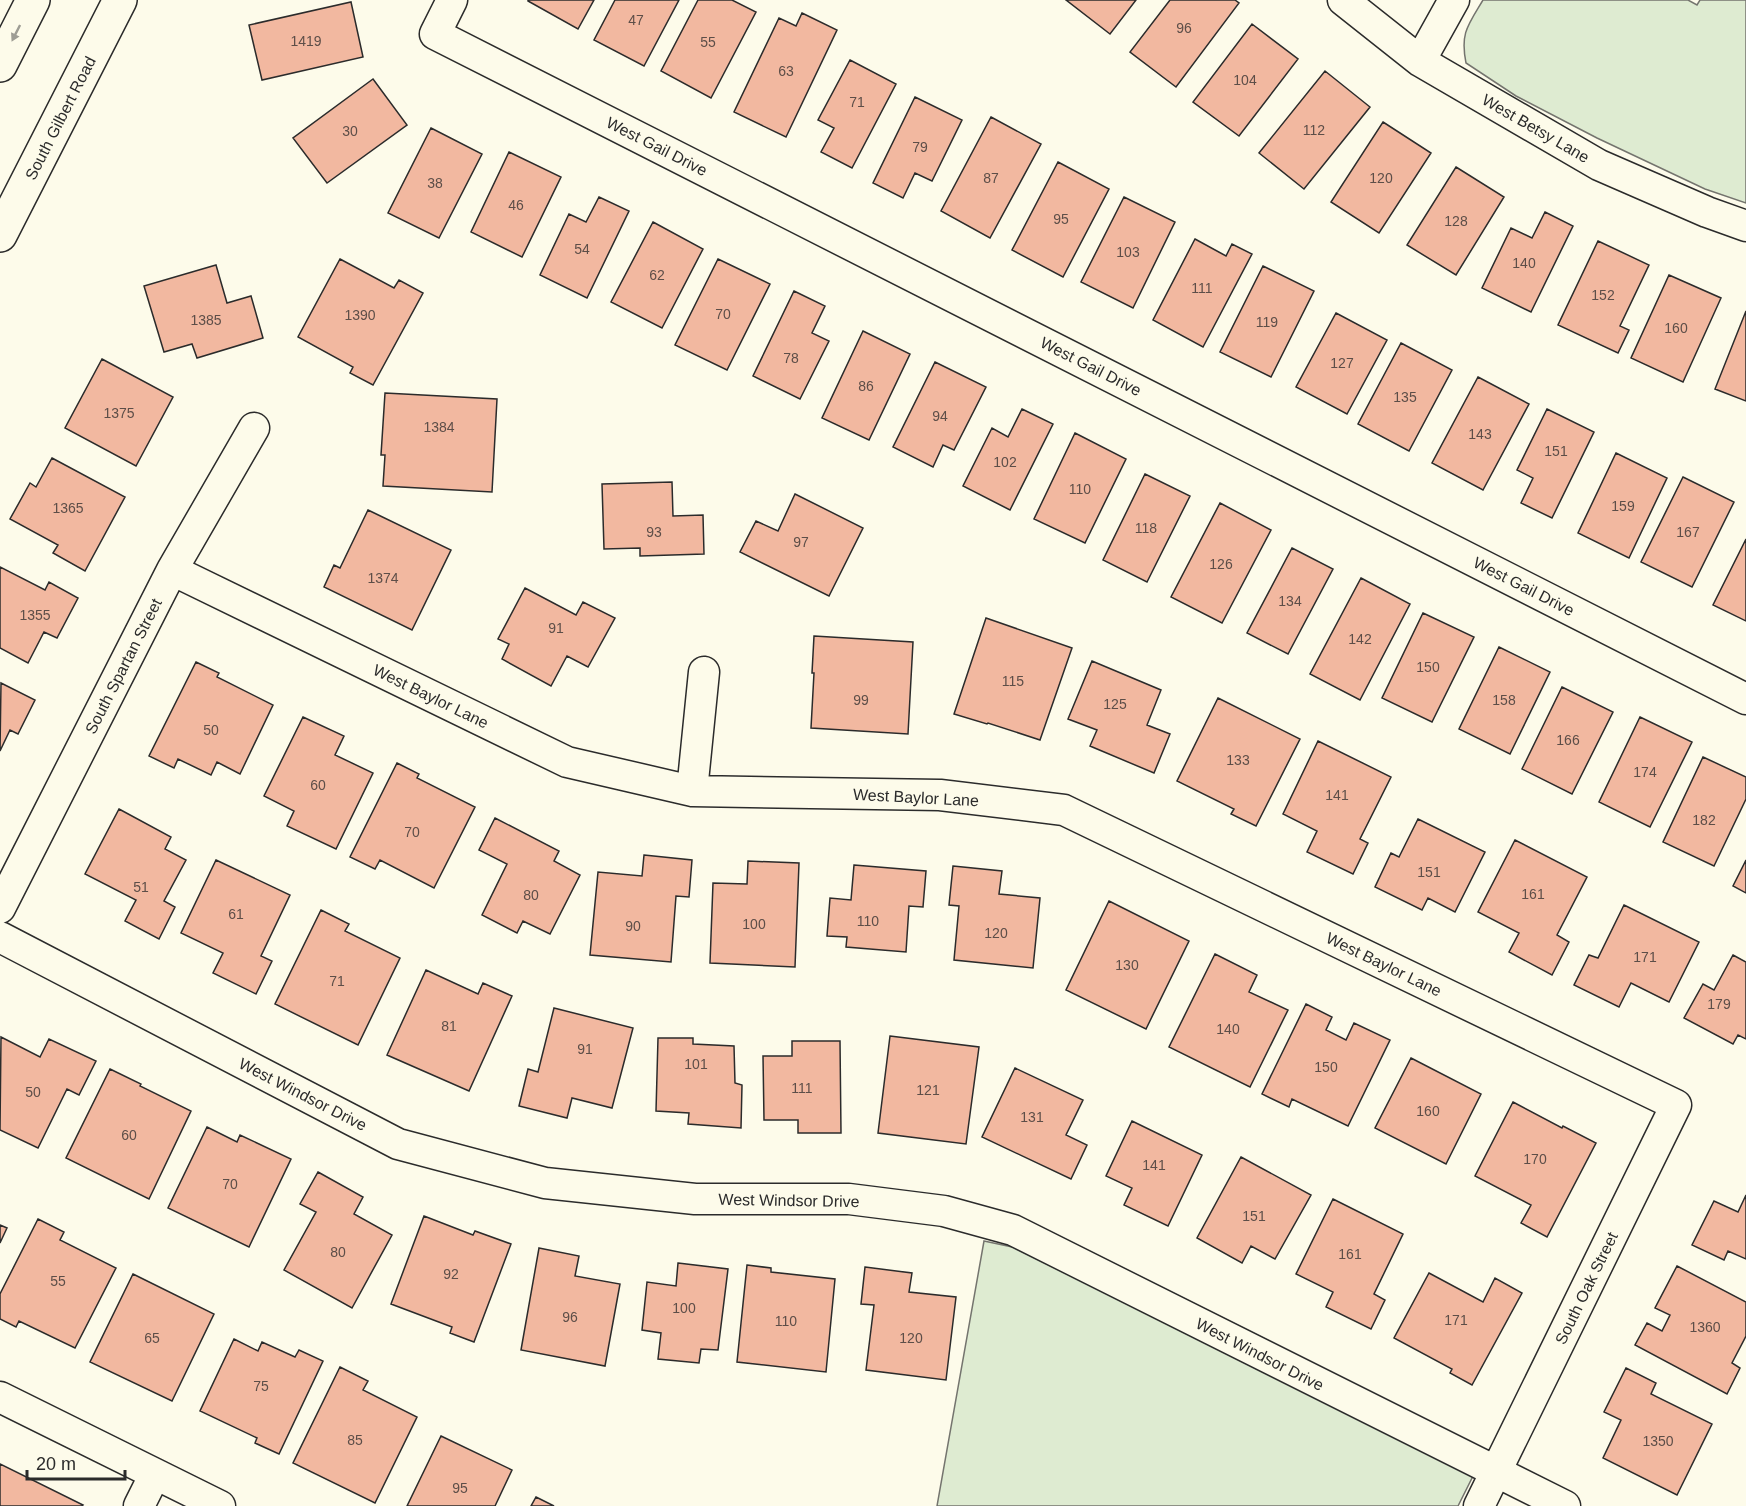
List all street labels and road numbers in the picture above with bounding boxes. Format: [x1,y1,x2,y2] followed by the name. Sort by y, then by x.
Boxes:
[22,54,99,183] street label: South Gilbert Road
[1479,91,1592,166] street label: West Betsy Lane
[604,114,710,179] street label: West Gail Drive
[1038,334,1144,399] street label: West Gail Drive
[1471,554,1577,619] street label: West Gail Drive
[82,595,165,737] street label: South Spartan Street
[370,661,491,732] street label: West Baylor Lane
[853,786,979,809] street label: West Baylor Lane
[1323,929,1444,1000] street label: West Baylor Lane
[236,1055,370,1134] street label: West Windsor Drive
[718,1191,860,1210] street label: West Windsor Drive
[1552,1229,1621,1347] street label: South Oak Street
[1193,1315,1327,1394] street label: West Windsor Drive

